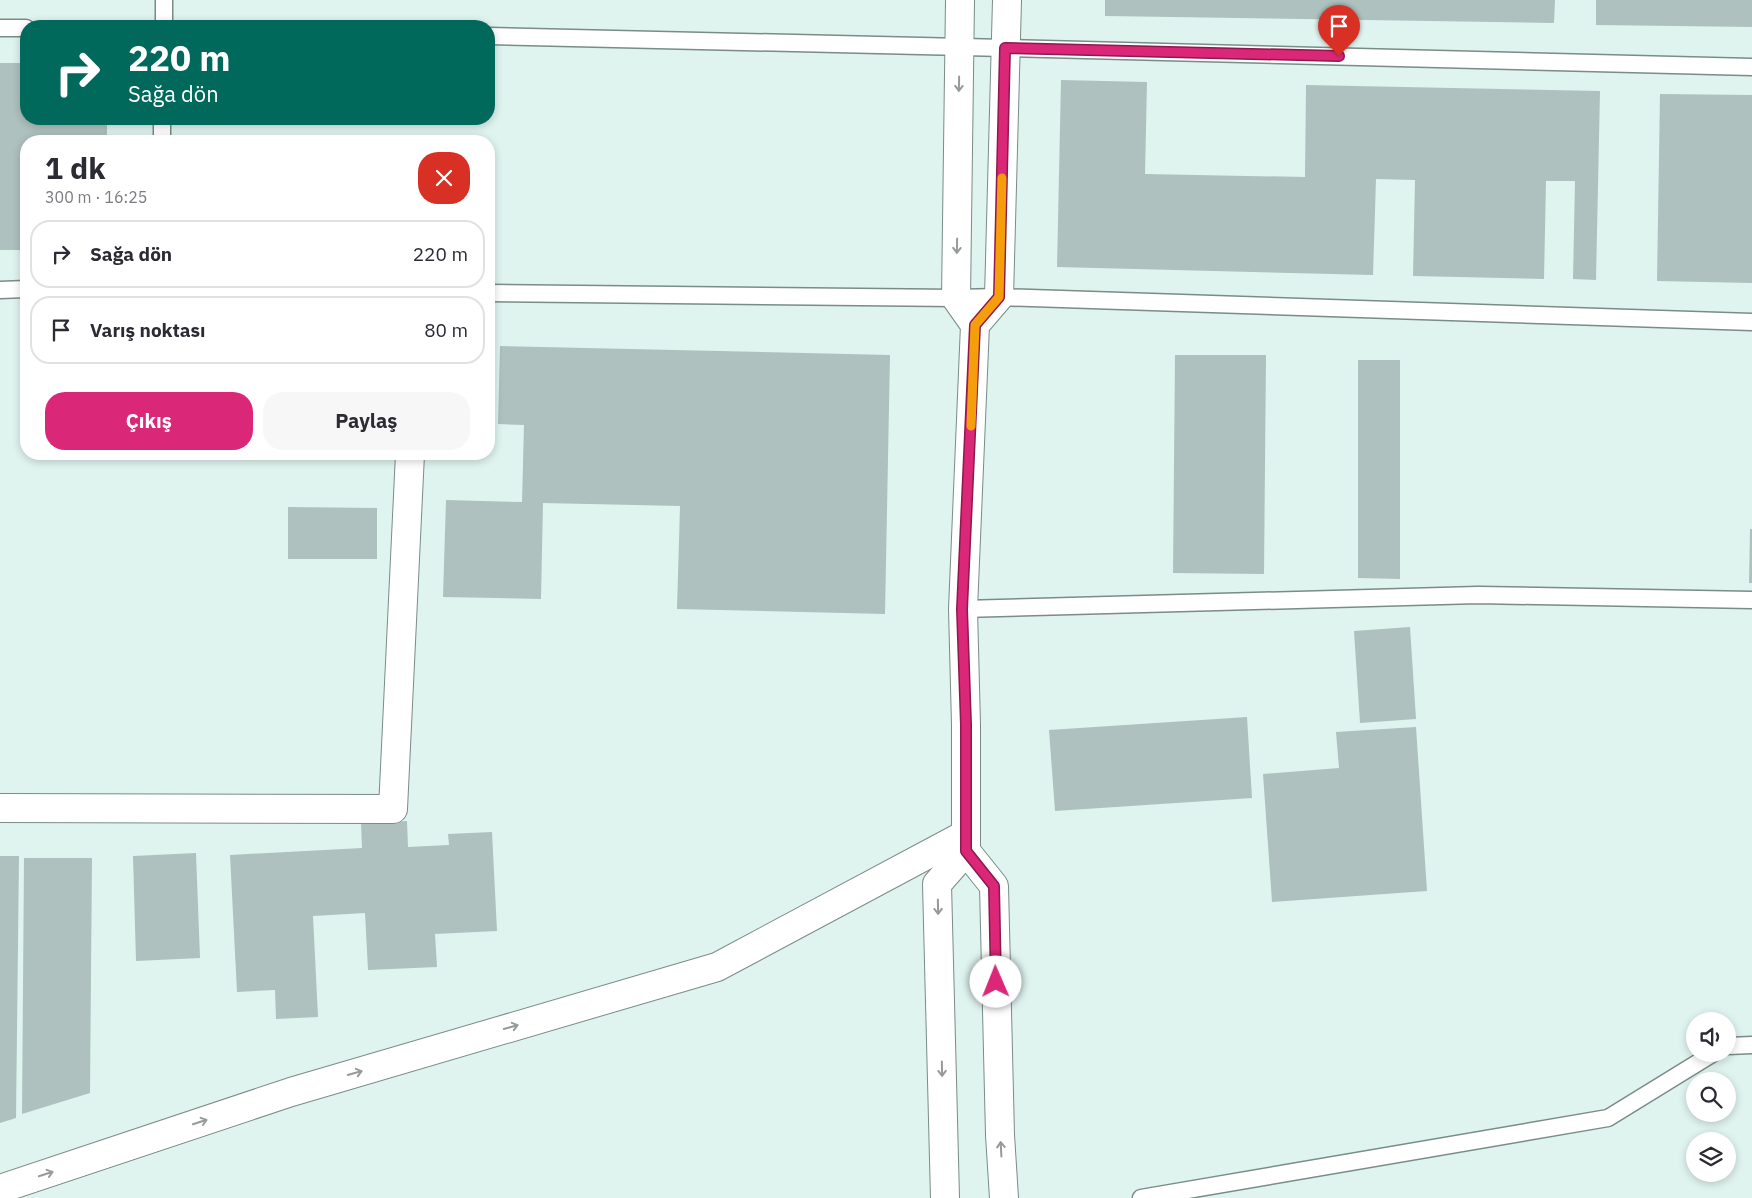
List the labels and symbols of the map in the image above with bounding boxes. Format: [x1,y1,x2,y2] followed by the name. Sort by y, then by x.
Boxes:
[1318,5,1360,56] pin
[954,75,964,91] one-way arrow
[952,238,961,254] one-way arrow
[933,898,942,914] one-way arrow
[969,955,1021,1007] position arrow
[503,1022,519,1032] one-way arrow
[937,1061,946,1077] one-way arrow
[347,1068,363,1078] one-way arrow
[192,1117,208,1127] one-way arrow
[997,1142,1006,1158] one-way arrow
[38,1169,54,1178] one-way arrow

